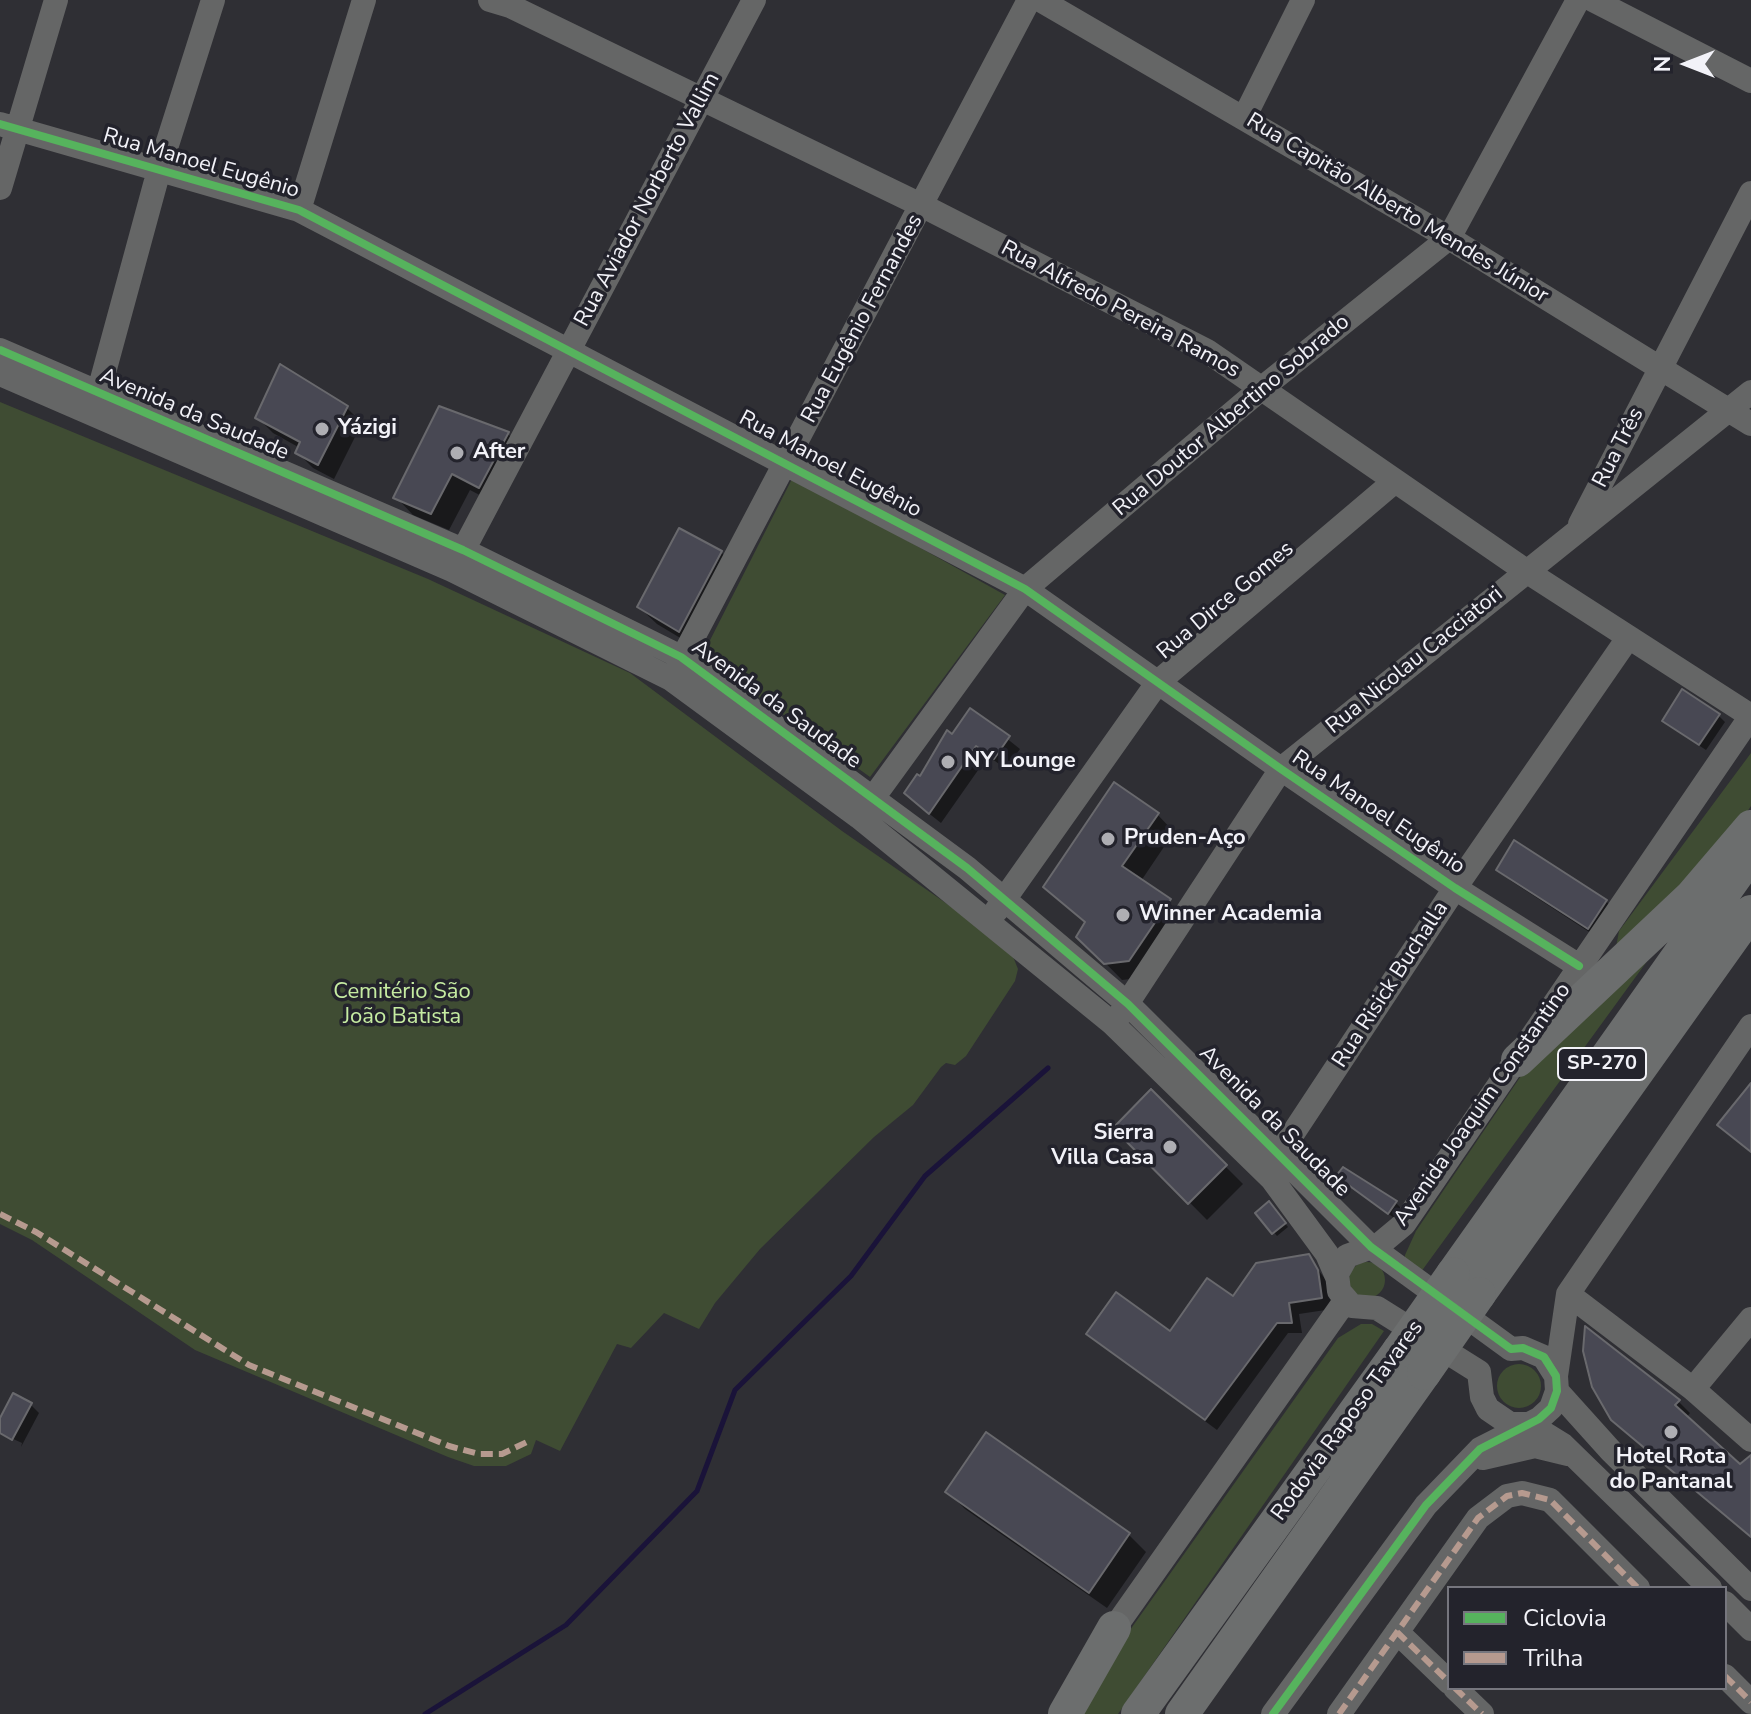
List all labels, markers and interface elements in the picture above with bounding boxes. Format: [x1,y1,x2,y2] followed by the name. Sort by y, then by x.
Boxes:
[1647,24,1727,104] north arrow
[1648,56,1678,72] text: N
[570,68,726,332] street label: Rua Aviador Norberto Vallim
[1241,108,1553,310] street label: Rua Capitão Alberto Mendes Júnior
[100,123,302,205] street label: Rua Manoel Eugênio
[797,210,929,428] street label: Rua Eugênio Fernandes
[996,236,1244,384] street label: Rua Alfredo Pereira Ramos
[1108,309,1356,523] street label: Rua Doutor Albertino Sobrado
[96,363,292,467] street label: Avenida da Saudade
[1588,404,1650,492] street label: Rua Três
[734,406,926,524] street label: Rua Manoel Eugênio
[338,416,397,442] place label: Yázigi
[313,420,331,438] marker: Yázigi
[473,440,525,466] place label: After
[448,444,466,462] marker: After
[1152,536,1300,666] street label: Rua Dirce Gomes
[1321,582,1509,740] street label: Rua Nicolau Cacciatori
[686,635,866,775] street label: Avenida da Saudade
[1286,745,1470,881] street label: Rua Manoel Eugênio
[964,749,1076,775] place label: NY Lounge
[939,753,957,771] marker: NY Lounge
[1124,826,1246,852] place label: Pruden-Aço
[1099,830,1117,848] marker: Pruden-Aço
[1327,897,1455,1073] street label: Rua Risick Buchalla
[1139,902,1322,928] place label: Winner Academia
[1114,906,1132,924] marker: Winner Academia
[1389,978,1577,1232] street label: Avenida Joaquim Constantino
[333,980,471,1032] park label: Cemitério São João Batista
[1193,1041,1355,1203] street label: Avenida da Saudade
[1558,1048,1646,1080] road number: SP-270
[1051,1121,1154,1172] place label: Sierra Villa Casa
[1161,1138,1179,1156] marker: Sierra Villa Casa
[1266,1316,1430,1526] street label: Rodovia Raposo Tavares
[1662,1423,1680,1441] marker: Hotel Rota do Pantanal
[1610,1445,1732,1496] place label: Hotel Rota do Pantanal
[1447,1586,1727,1690] legend
[1523,1602,1607,1634] text: Ciclovia
[1523,1642,1583,1674] text: Trilha

